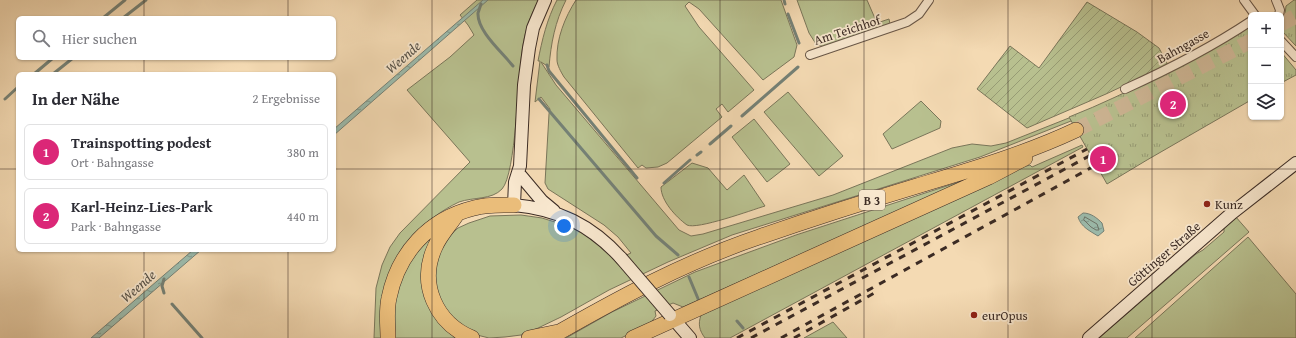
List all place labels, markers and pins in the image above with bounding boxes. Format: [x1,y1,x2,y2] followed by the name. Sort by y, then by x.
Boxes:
[1160,89,1186,119] pin: 2
[1090,144,1116,174] pin: 1
[1215,195,1243,214] place label: Kunz
[1202,199,1212,209] marker: Kunz
[982,306,1028,325] place label: eurOpus
[969,310,979,320] marker: eurOpus

